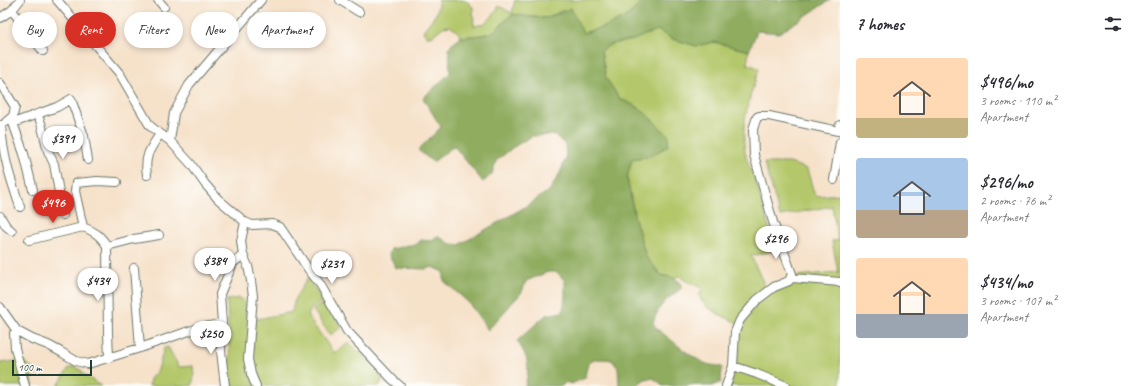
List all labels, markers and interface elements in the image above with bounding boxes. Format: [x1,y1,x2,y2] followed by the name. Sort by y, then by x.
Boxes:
[12,12,57,48] chip: Buy
[65,12,116,48] chip: Rent
[124,12,183,48] chip: Filters
[191,12,239,48] chip: New
[247,12,326,48] chip: Apartment
[1102,13,1124,35] icon: filters
[856,14,904,35] text: 7 homes
[980,72,1033,93] text: $496/mo
[888,74,936,122] icon: home
[980,93,1056,109] text: 3 rooms · 110 m²
[980,109,1028,125] text: Apartment
[39,126,87,160] pin: $391
[51,131,75,147] text: $391
[980,172,1033,193] text: $296/mo
[888,174,936,222] icon: home
[29,190,77,224] pin: $496
[980,193,1050,209] text: 2 rooms · 76 m²
[41,195,65,211] text: $496
[980,209,1028,225] text: Apartment
[752,226,800,260] pin: $296
[764,231,788,247] text: $296
[191,248,239,282] pin: $384
[308,251,356,285] pin: $231
[203,253,227,269] text: $384
[320,256,344,272] text: $231
[74,268,122,302] pin: $434
[980,272,1032,293] text: $434/mo
[86,273,110,289] text: $434
[888,274,936,322] icon: home
[980,293,1056,309] text: 3 rooms · 107 m²
[980,309,1028,325] text: Apartment
[187,321,235,355] pin: $250
[199,326,223,342] text: $250
[12,358,92,377] scale bar
[18,360,42,374] text: 100 m

